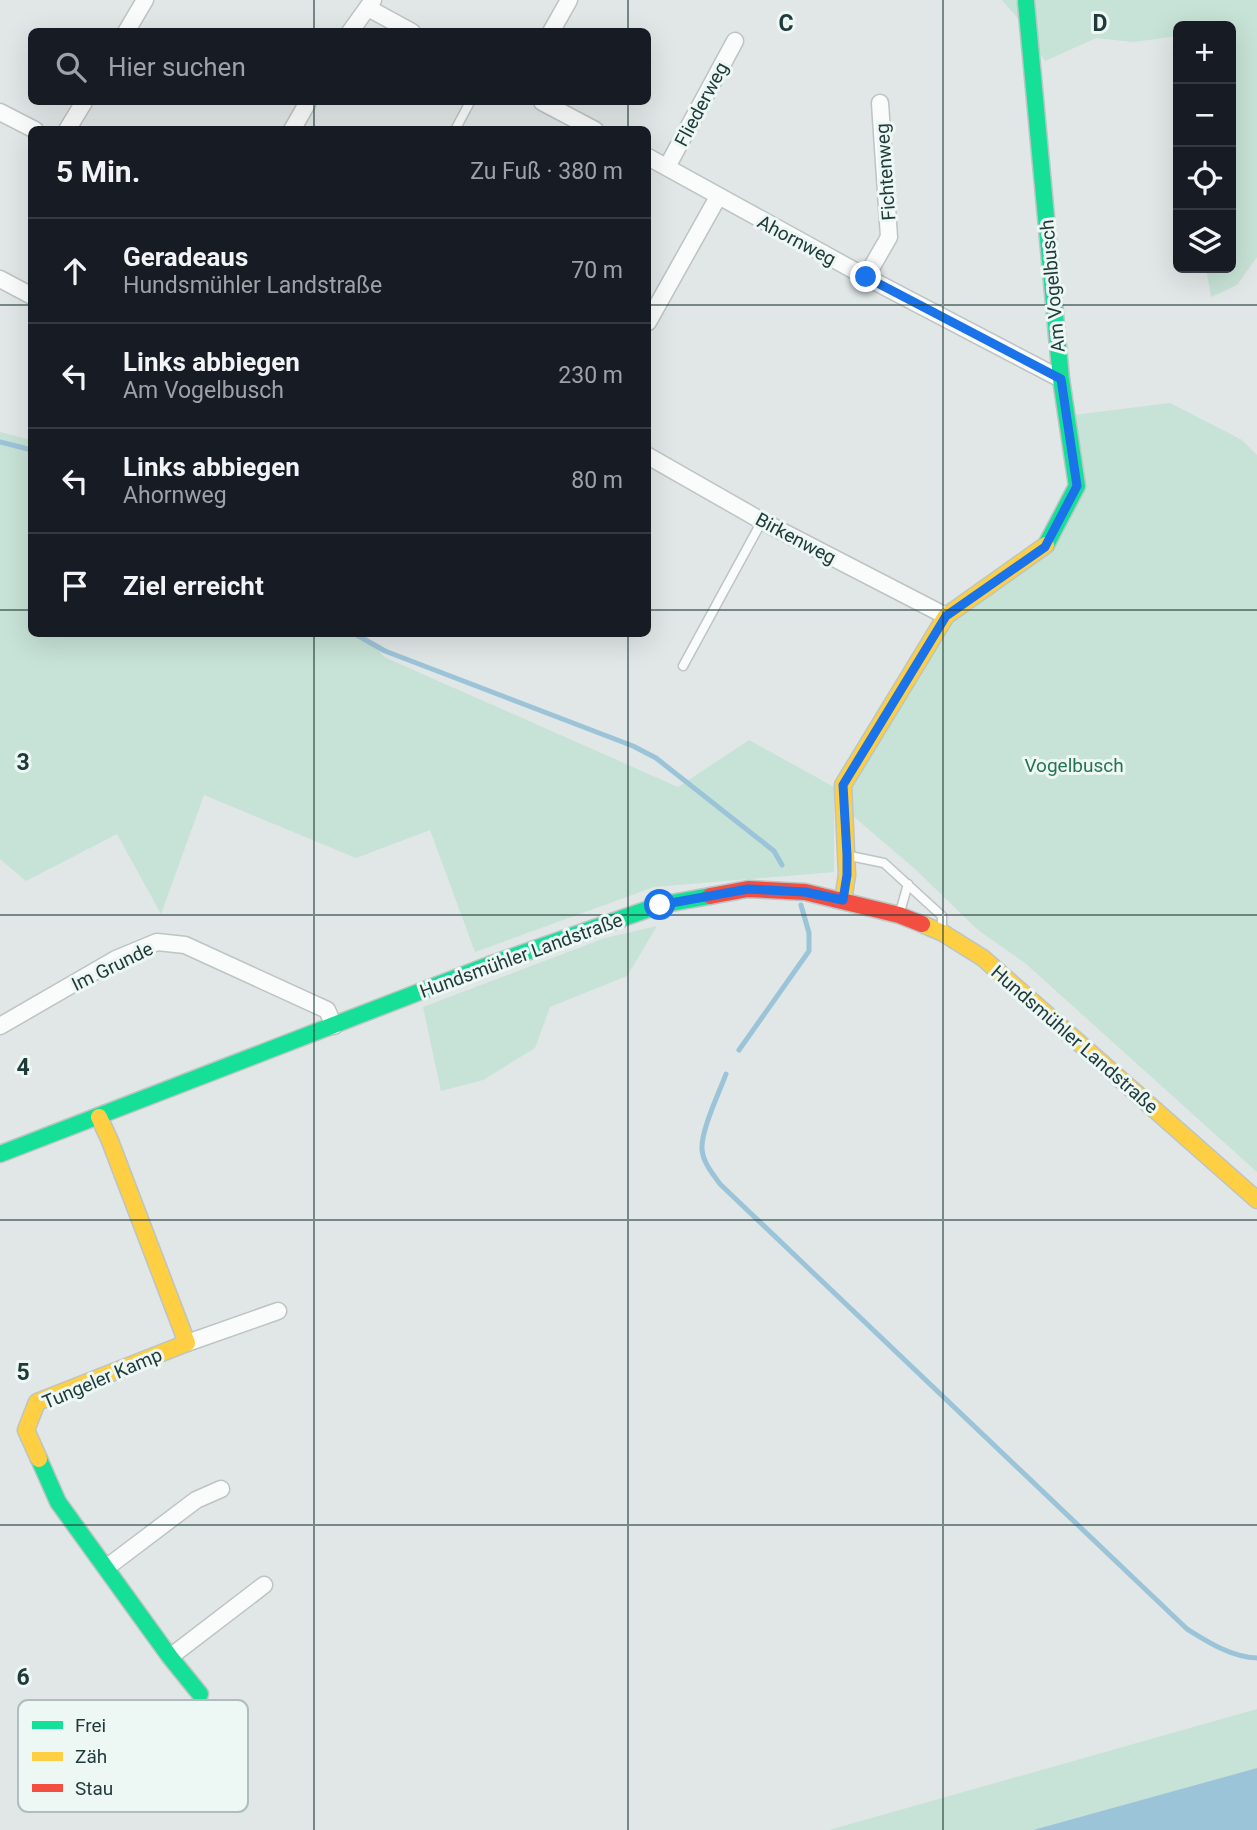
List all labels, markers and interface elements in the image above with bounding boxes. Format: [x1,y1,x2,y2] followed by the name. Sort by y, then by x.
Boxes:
[778,10,794,37] text: C
[1093,10,1107,37] text: D
[1173,21,1236,273] map controls
[1173,21,1236,84] button: +
[28,28,651,105] search box
[52,48,90,86] icon: search
[108,52,246,82] text: Hier suchen
[670,58,733,150] street label: Fliederweg
[1173,84,1236,147] button: −
[871,123,900,221] street label: Fichtenweg
[1173,147,1236,210] button: locate
[56,154,140,189] text: 5 Min.
[470,158,623,185] text: Zu Fuß · 380 m
[754,210,840,271] street label: Ahornweg
[1173,210,1236,273] button: layers
[1035,219,1070,353] street label: Am Vogelbusch
[123,242,248,272] text: Geradeaus
[56,252,94,290] icon: ahead
[571,257,623,284] text: 70 m
[850,261,881,292] route end
[123,272,382,299] text: Hundsmühler Landstraße
[123,347,300,377] text: Links abbiegen
[56,357,94,395] icon: left
[558,362,623,389] text: 230 m
[123,377,284,404] text: Am Vogelbusch
[123,452,300,482] text: Links abbiegen
[56,462,94,500] icon: left
[571,467,623,494] text: 80 m
[123,482,227,509] text: Ahornweg
[752,508,840,569] street label: Birkenweg
[56,567,94,605] icon: arrive
[123,571,264,601] text: Ziel erreicht
[16,749,30,776] text: 3
[1024,754,1124,777] park label: Vogelbusch
[644,889,675,920] route start
[417,908,626,1003] street label: Hundsmühler Landstraße
[68,937,157,996] street label: Im Grunde
[986,960,1163,1118] street label: Hundsmühler Landstraße
[16,1054,30,1081] text: 4
[39,1343,165,1414] street label: Tungeler Kamp
[16,1359,30,1386] text: 5
[16,1664,30,1691] text: 6
[18,1700,248,1812] legend
[75,1714,106,1737] text: Frei
[75,1745,107,1768] text: Zäh
[75,1777,113,1800] text: Stau

